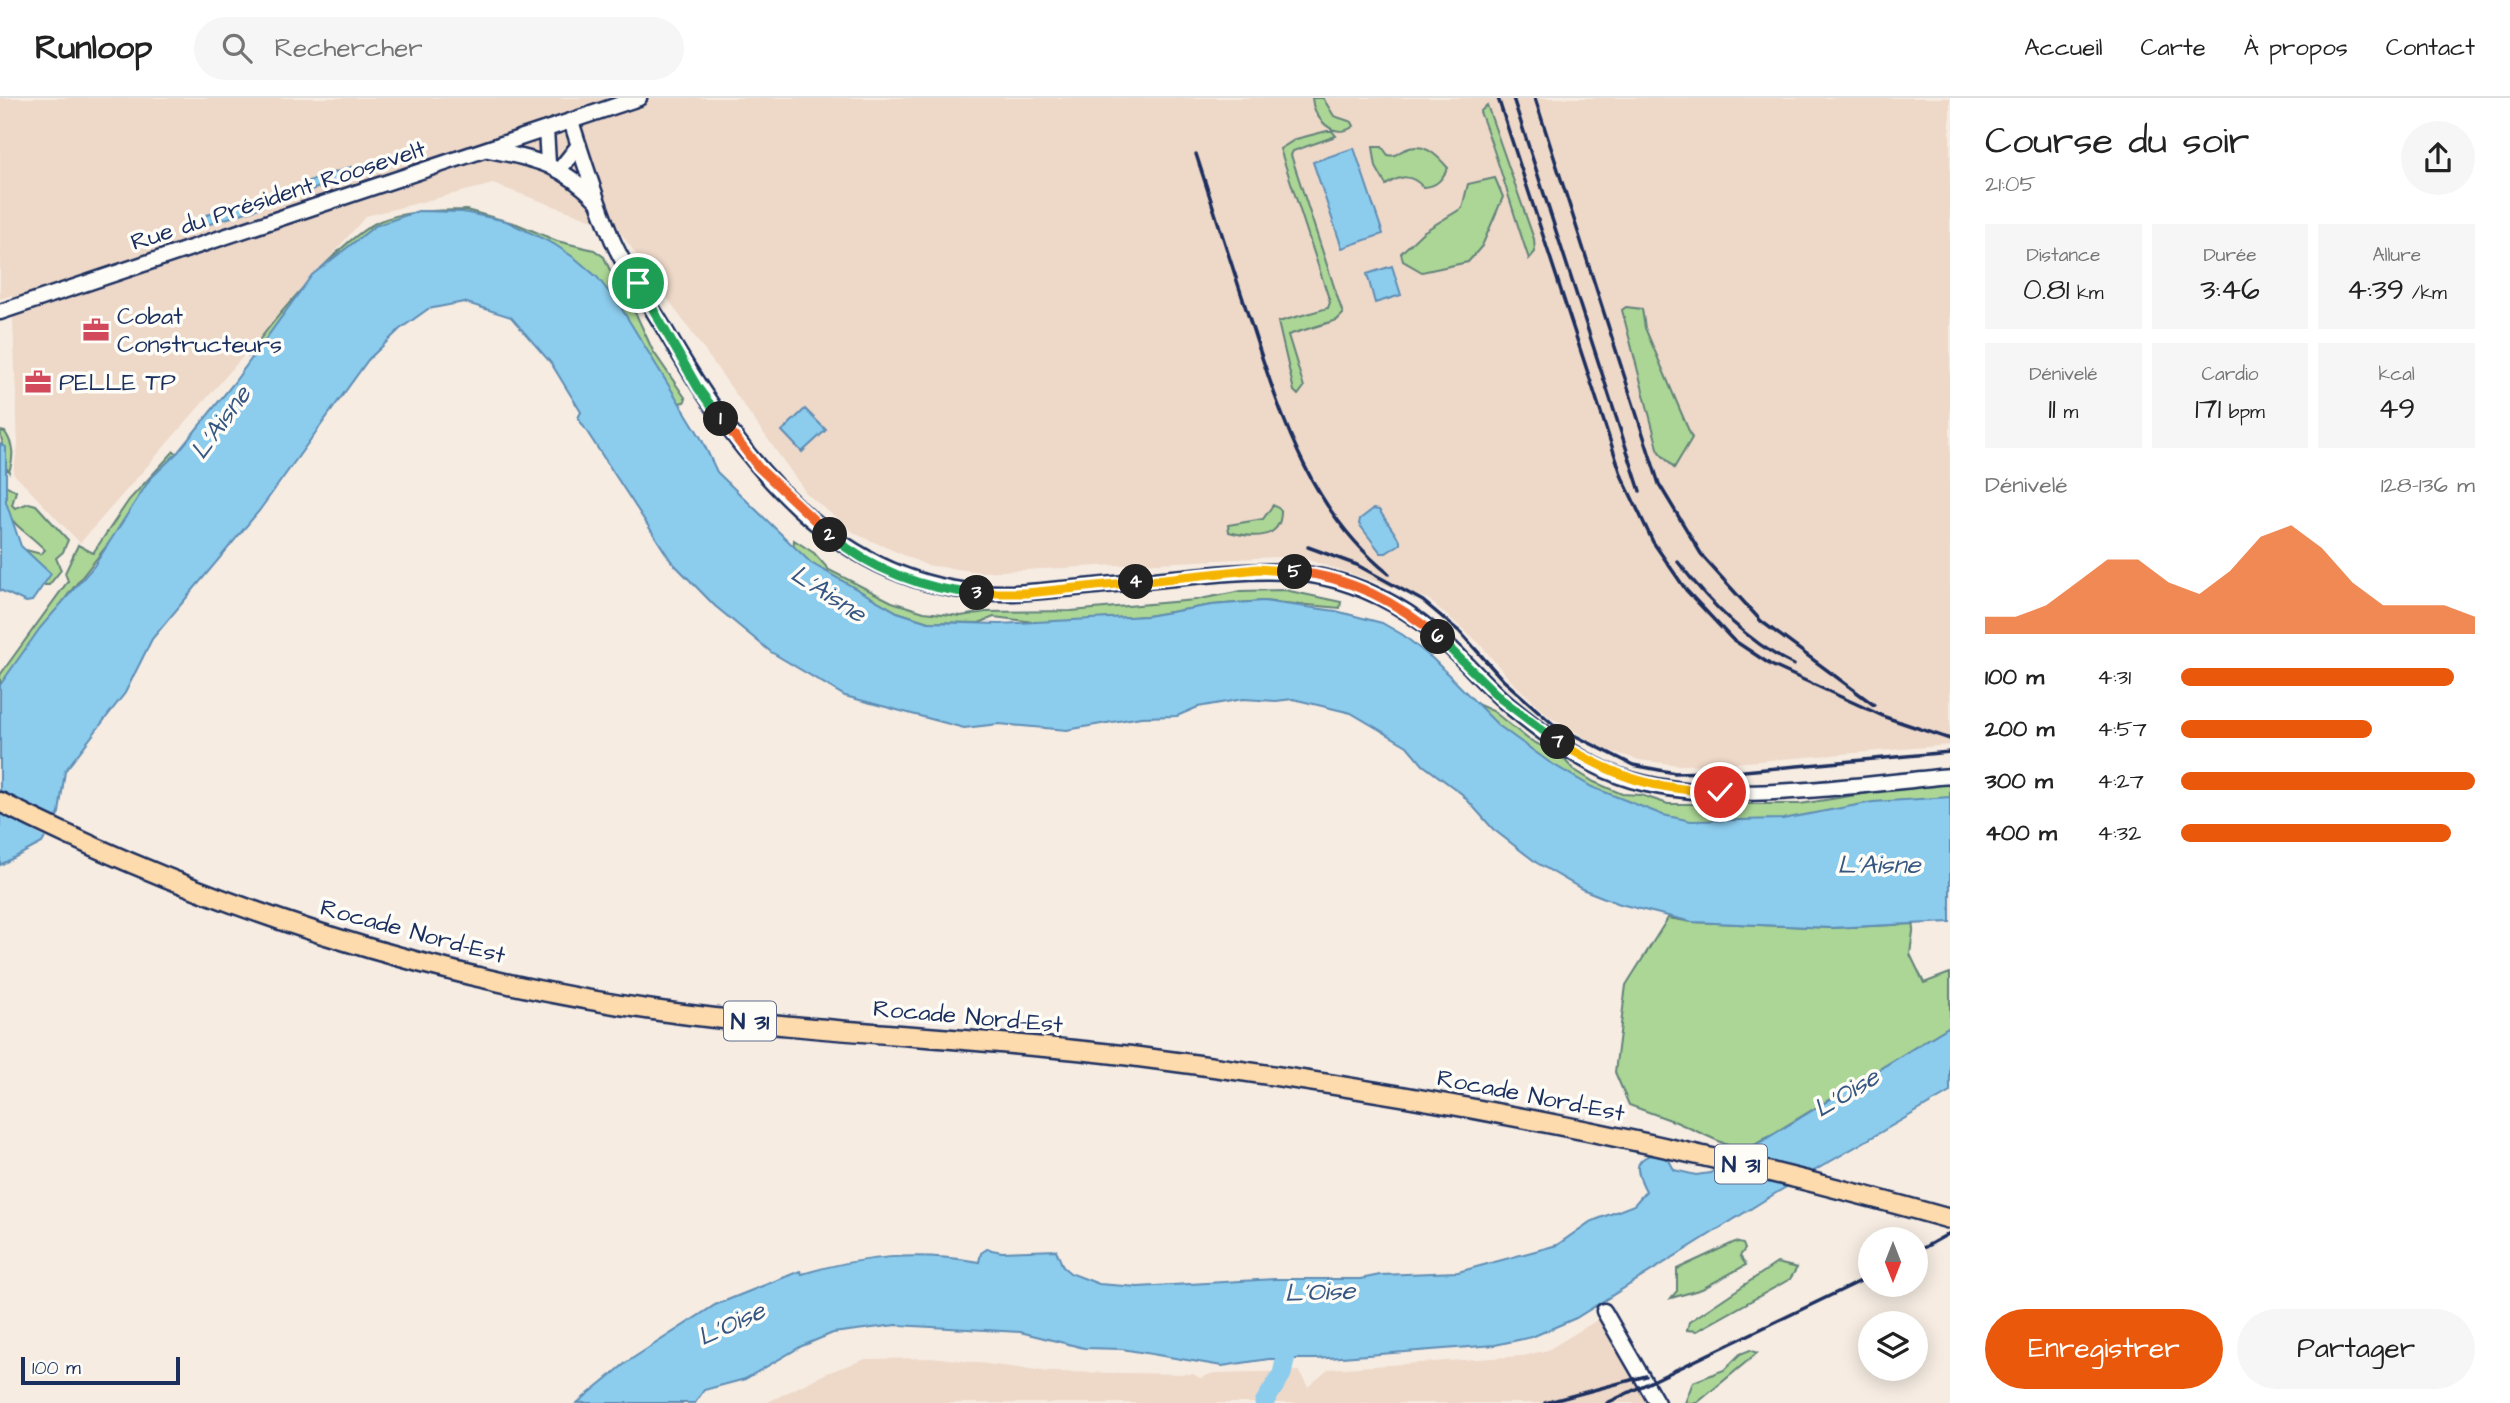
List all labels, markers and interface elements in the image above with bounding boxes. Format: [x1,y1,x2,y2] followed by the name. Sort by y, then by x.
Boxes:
[194,17,684,80] search box
[35,25,152,71] text: Runloop
[218,29,256,67] icon: search
[274,30,423,66] text: Rechercher
[2024,31,2103,65] text: Accueil
[2141,31,2206,65] text: Carte
[2244,31,2348,65] text: À propos
[2386,31,2475,65] text: Contact
[1985,116,2250,168] text: Course du soir
[2401,121,2475,195] button: share
[127,132,430,260] street label: Rue du Président Roosevelt
[1985,168,2036,200] text: 21:05
[2026,242,2100,269] text: Distance
[2203,242,2257,269] text: Durée
[2372,242,2421,269] text: Allure
[608,253,668,313] pin
[619,264,657,302] icon: arrive
[2023,269,2070,311] text: 0.81
[2200,269,2260,311] text: 3:46
[2346,269,2404,311] text: 4:39
[2070,280,2104,307] text: km
[2404,280,2447,307] text: /km
[117,300,282,362] place label: Cobat Constructeurs
[81,315,111,345] office icon: Cobat Constructeurs
[2029,361,2098,388] text: Dénivelé
[2202,361,2258,388] text: Cardio
[2378,361,2415,388] text: kcal
[59,366,176,400] place label: PELLE TP
[23,367,53,397] office icon: PELLE TP
[182,377,261,467] water label: L'Aisne
[2048,388,2056,430] text: 11
[2195,388,2221,430] text: 171
[2378,388,2415,430] text: 49
[2056,399,2078,426] text: m
[2221,399,2265,426] text: bpm
[704,402,738,436] pin: 1
[719,405,722,432] text: 1
[1985,469,2068,501] text: Dénivelé
[2381,469,2475,501] text: 128–136 m
[812,518,848,552] pin: 2
[824,521,835,548] text: 2
[1278,554,1312,589] pin: 5
[784,556,875,633] water label: L'Aisne
[1288,558,1301,585] text: 5
[1118,564,1154,600] pin: 4
[1129,568,1142,595] text: 4
[960,575,995,610] pin: 3
[972,579,981,606] text: 3
[1420,620,1456,654] pin: 6
[1432,623,1443,650] text: 6
[1985,661,2044,693] text: 100 m
[2097,661,2131,693] text: 4:31
[1985,713,2054,745] text: 200 m
[2097,713,2147,745] text: 4:57
[1540,724,1576,760] pin: 7
[1552,728,1563,755] text: 7
[1690,762,1750,822] pin
[1985,765,2053,797] text: 300 m
[2097,765,2144,797] text: 4:27
[1701,773,1739,811] icon: check
[1985,817,2057,849] text: 400 m
[2097,817,2141,849] text: 4:32
[1838,847,1922,883] water label: L'Aisne
[316,891,509,973] street label: Rocade Nord-Est
[872,992,1065,1042] street label: Rocade Nord-Est
[724,1002,776,1040] road number: N 31
[1807,1058,1888,1126] water label: L'Oise
[1434,1061,1628,1131] street label: Rocade Nord-Est
[1715,1144,1767,1184] road number: N 31
[1858,1227,1928,1297] north arrow
[1858,1227,1928,1381] map controls
[1284,1273,1358,1311] water label: L'Oise
[692,1292,773,1355] water label: L'Oise
[1985,1309,2223,1389] button: Enregistrer
[2237,1309,2475,1389] button: Partager
[1858,1311,1928,1381] button: layers
[21,1354,180,1386] scale bar
[32,1355,81,1382] text: 100 m

